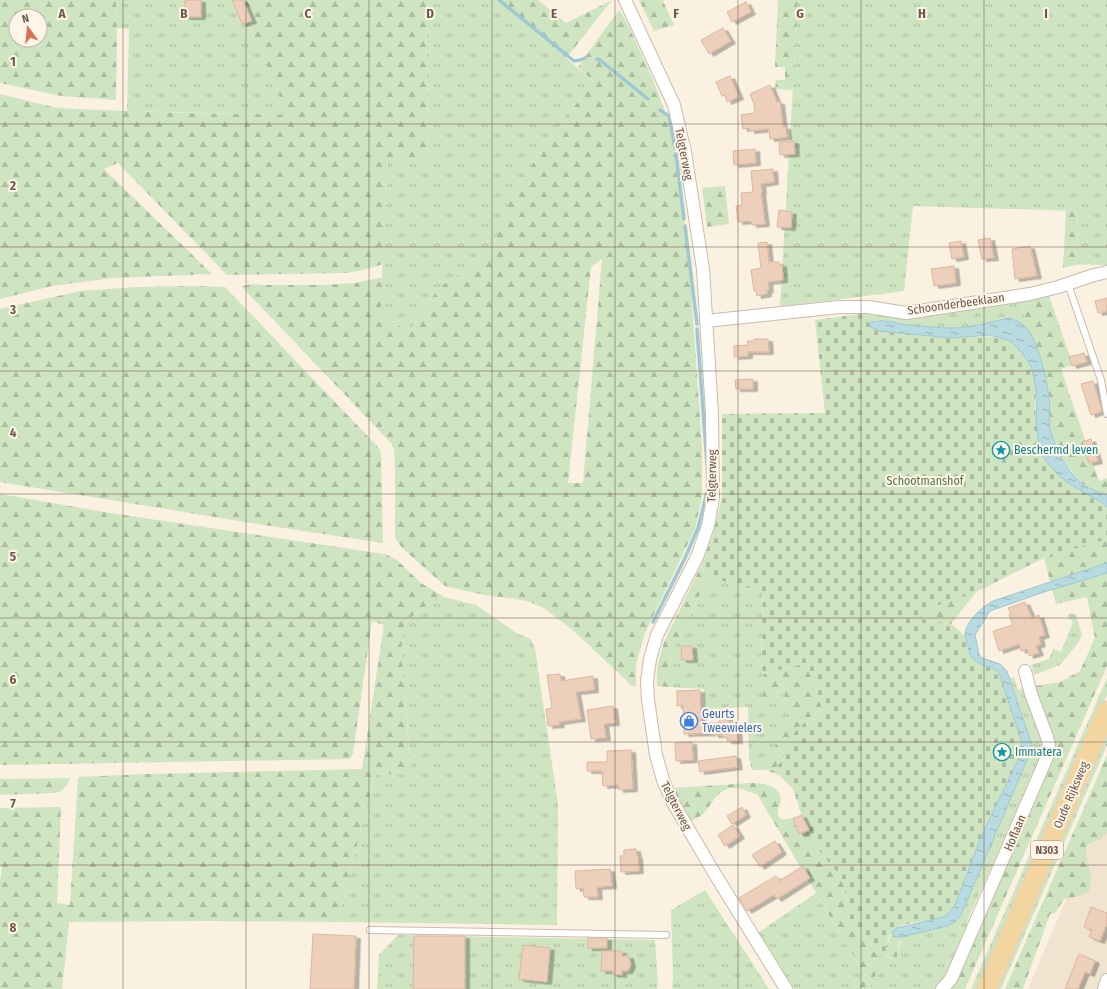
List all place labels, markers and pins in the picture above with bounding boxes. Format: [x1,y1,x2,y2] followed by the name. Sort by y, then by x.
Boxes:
[991,440,1011,460] place icon: Beschermd leven
[1014,443,1098,457] place label: Beschermd leven
[702,707,762,735] place label: Geurts Tweewielers
[679,711,699,731] shop icon: Geurts Tweewielers
[992,742,1012,762] place icon: Immatera
[1015,745,1062,759] place label: Immatera

